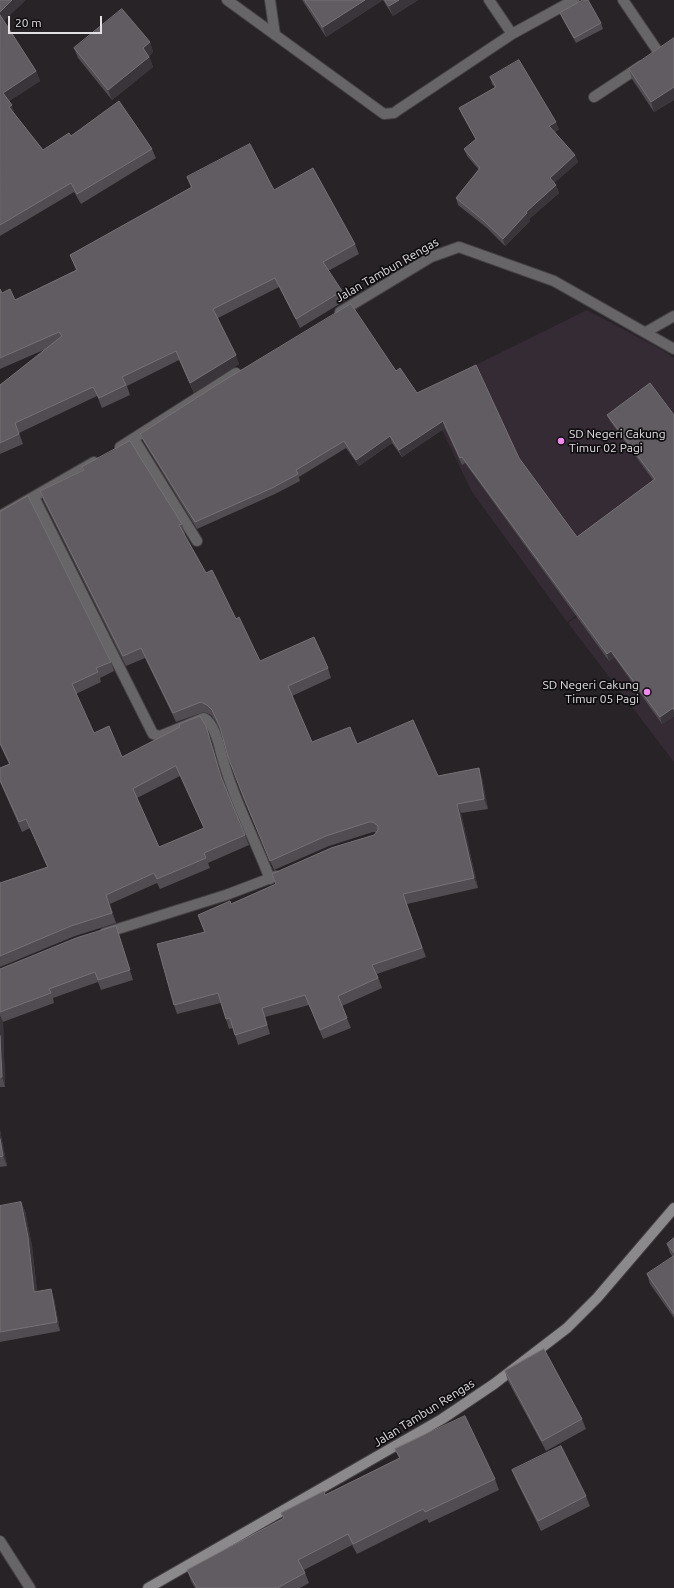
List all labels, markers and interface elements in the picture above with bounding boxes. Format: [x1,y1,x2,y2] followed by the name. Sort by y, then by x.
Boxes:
[10,8,104,34] scale bar
[15,16,42,29] text: 20 m
[333,235,441,305] street label: Jalan Tambun Rengas
[569,427,666,455] place label: SD Negeri Cakung Timur 02 Pagi
[556,436,566,446] marker: SD Negeri Cakung Timur 02 Pagi
[542,678,639,706] place label: SD Negeri Cakung Timur 05 Pagi
[642,687,652,697] marker: SD Negeri Cakung Timur 05 Pagi
[371,1376,477,1450] street label: Jalan Tambun Rengas

